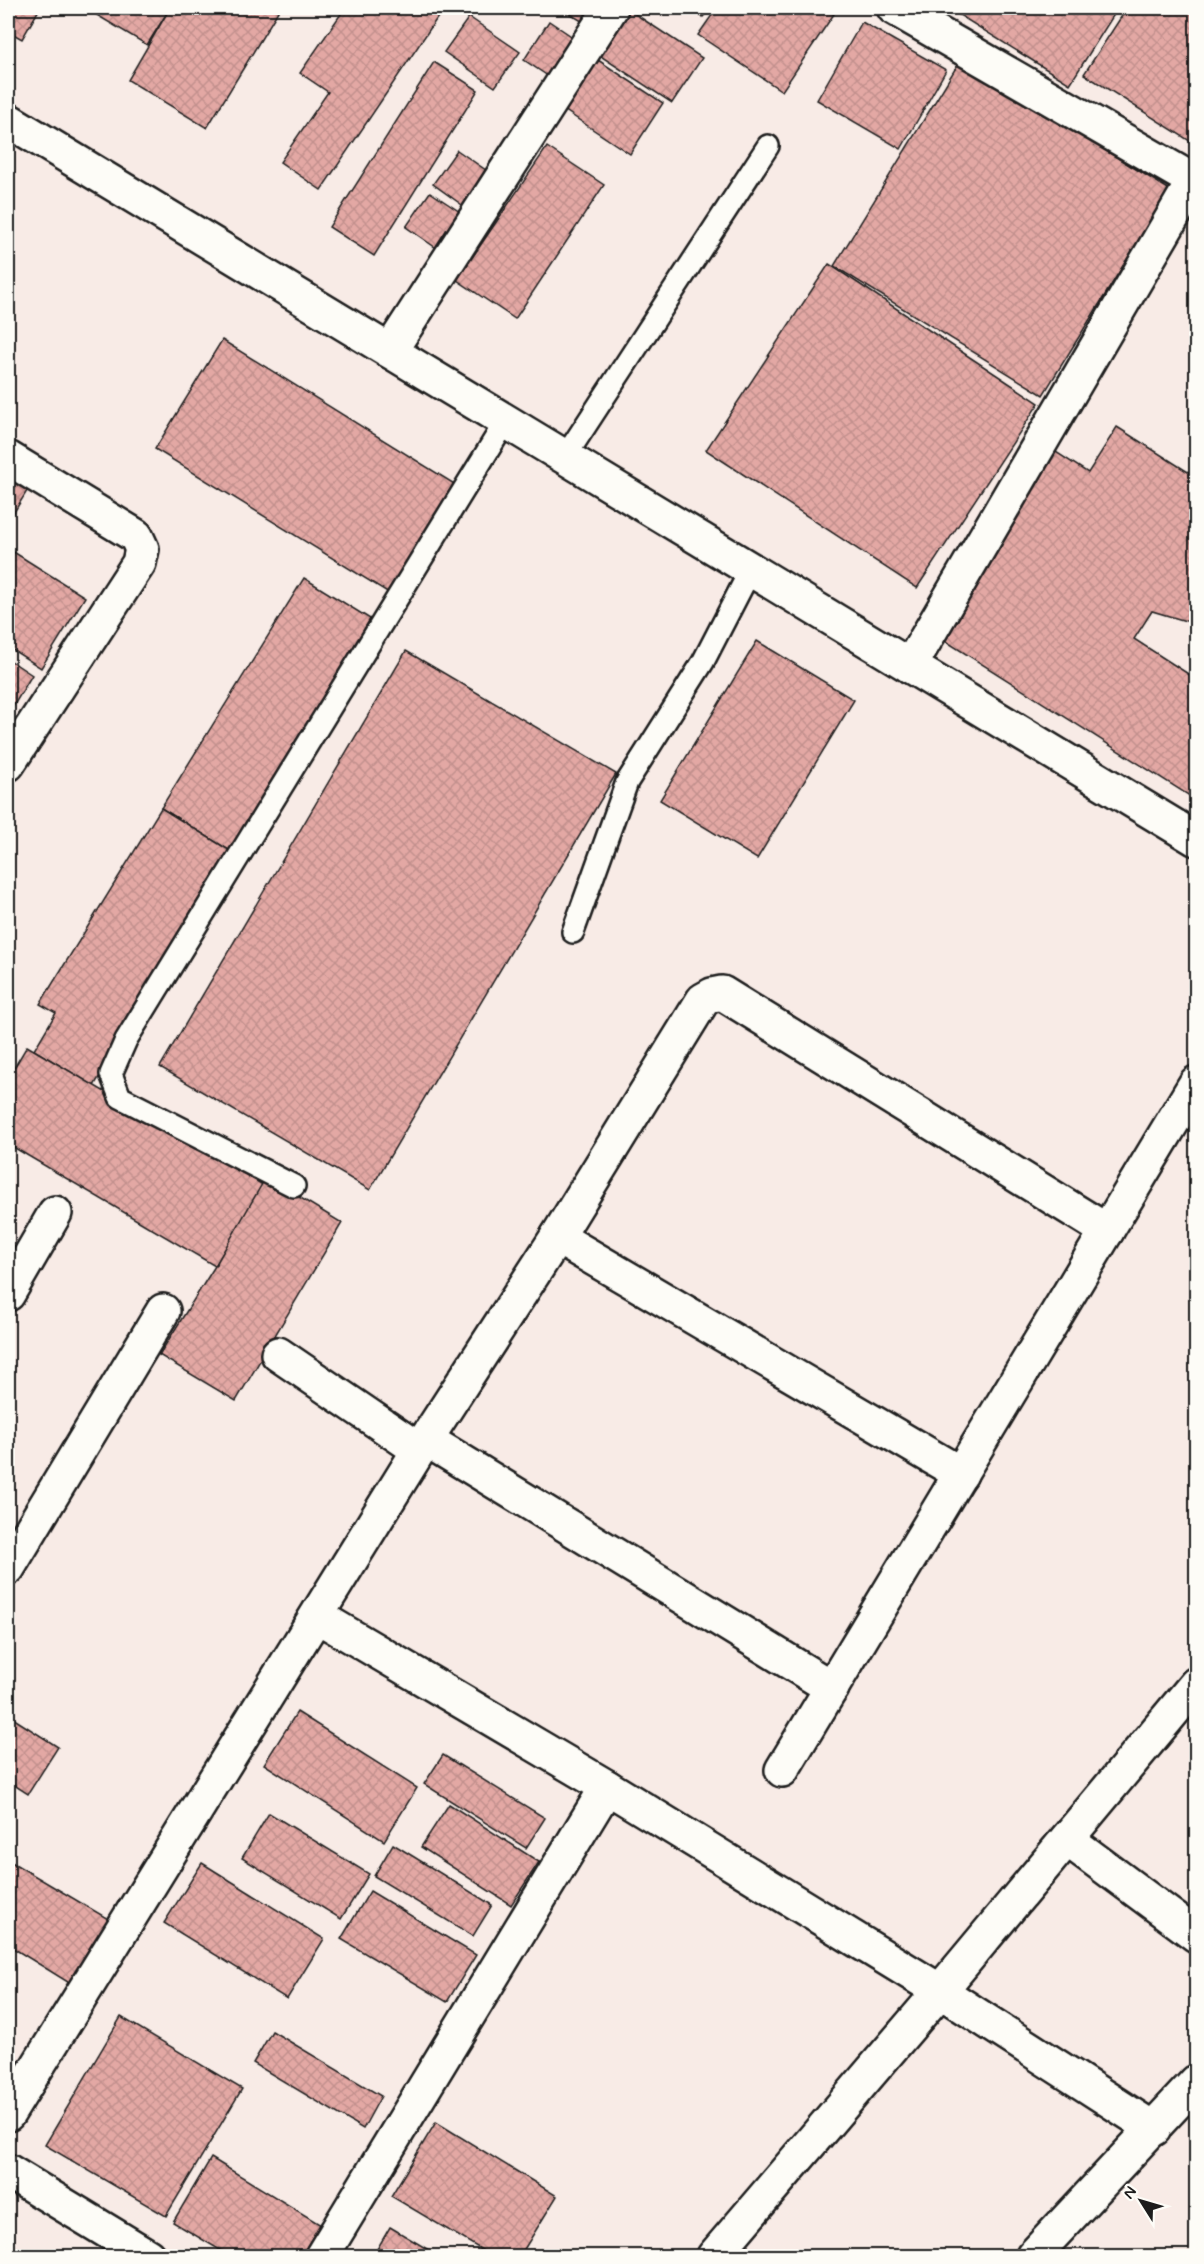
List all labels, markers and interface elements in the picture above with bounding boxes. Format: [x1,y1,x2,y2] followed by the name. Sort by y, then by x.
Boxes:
[1111,2171,1171,2231] north arrow
[1119,2182,1142,2203] text: N

